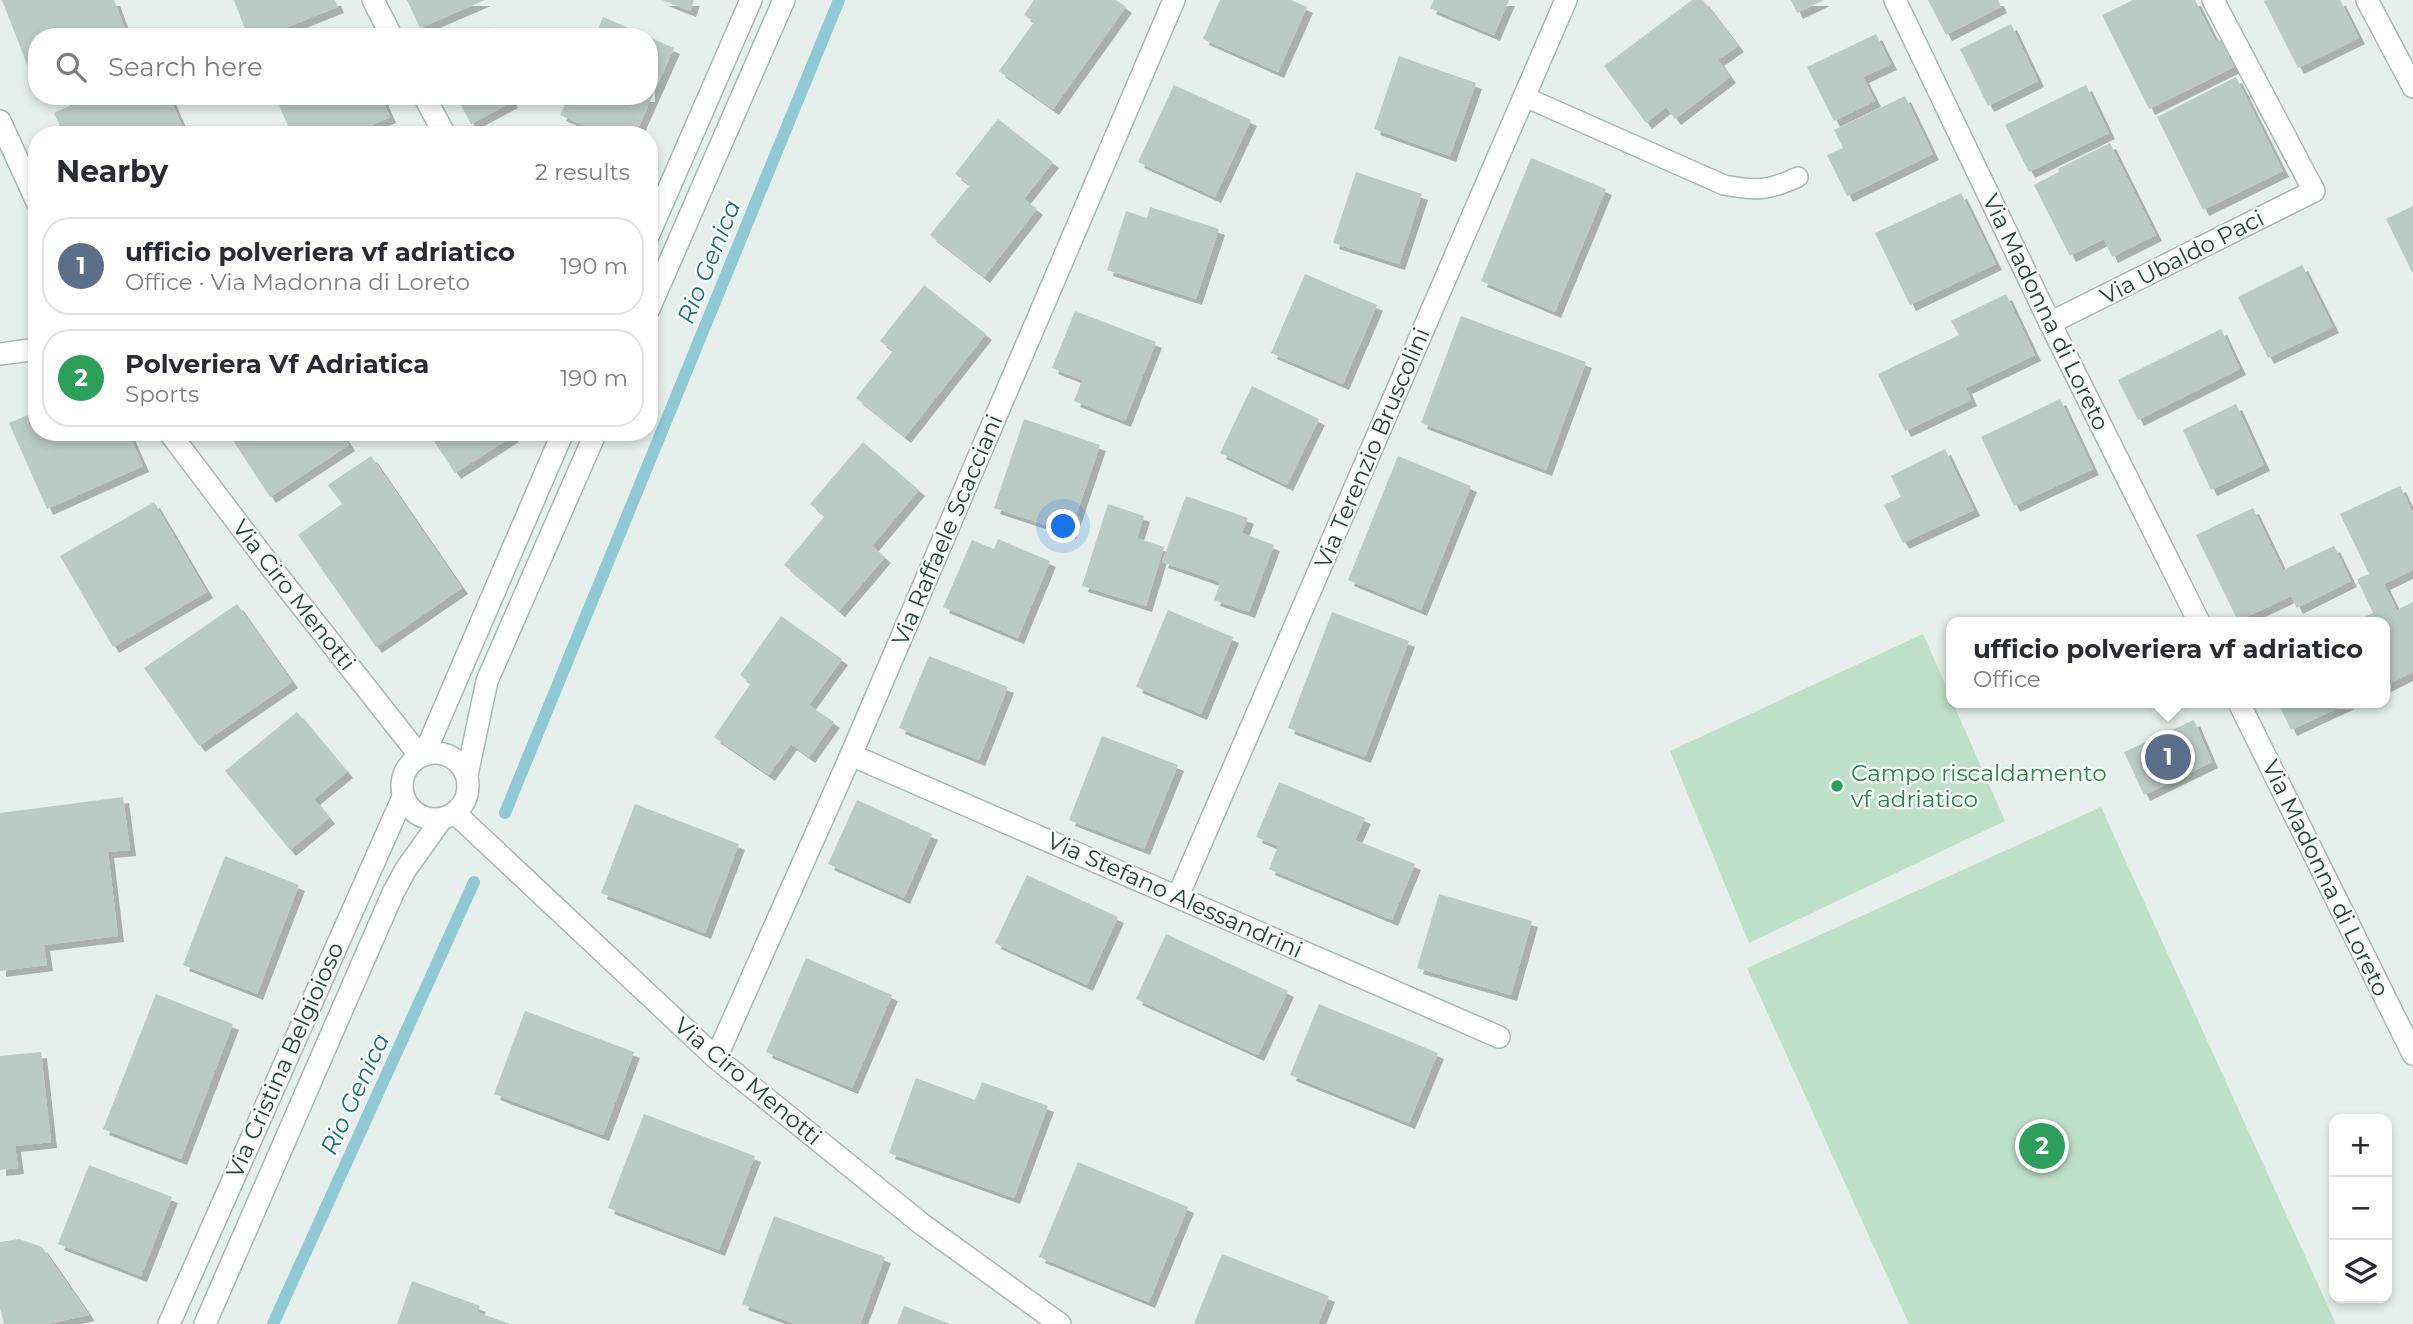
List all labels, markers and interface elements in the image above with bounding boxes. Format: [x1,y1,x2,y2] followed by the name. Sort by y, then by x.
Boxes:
[28,28,658,105] search box
[52,48,90,86] icon: search
[108,51,263,83] text: Search here
[56,153,168,190] text: Nearby
[535,158,630,186] text: 2 results
[1977,189,2115,435] street label: Via Madonna di Loreto
[671,196,746,328] water label: Rio Genica
[2096,204,2268,310] street label: Via Ubaldo Paci
[125,236,515,268] text: ufficio polveriera vf adriatico
[76,252,86,280] text: 1
[560,252,628,280] text: 190 m
[125,268,470,296] text: Office · Via Madonna di Loreto
[1309,324,1435,572] street label: Via Terenzio Bruscolini
[125,348,429,380] text: Polveriera Vf Adriatica
[74,364,88,392] text: 2
[560,364,628,392] text: 190 m
[125,380,199,408] text: Sports
[886,410,1008,650] street label: Via Raffaele Scacciani
[1046,509,1080,543] your location
[226,514,362,676] street label: Via Ciro Menotti
[1946,617,2390,708] popup
[1973,633,2363,665] text: ufficio polveriera vf adriatico
[1973,665,2041,693] text: Office
[2145,731,2191,783] pin: 1
[2257,755,2395,1001] street label: Via Madonna di Loreto
[1851,759,2107,813] place label: Campo riscaldamento vf adriatico
[1829,778,1845,794] marker: Campo riscaldamento vf adriatico
[1043,826,1307,964] street label: Via Stefano Alessandrini
[220,938,350,1182] street label: Via Cristina Belgioioso
[669,1011,827,1151] street label: Via Ciro Menotti
[314,1029,395,1159] water label: Rio Genica
[2329,1114,2392,1303] map controls
[2329,1114,2392,1177] button: +
[2019,1120,2065,1172] pin: 2
[2329,1177,2392,1240] button: −
[2329,1240,2392,1303] button: layers

